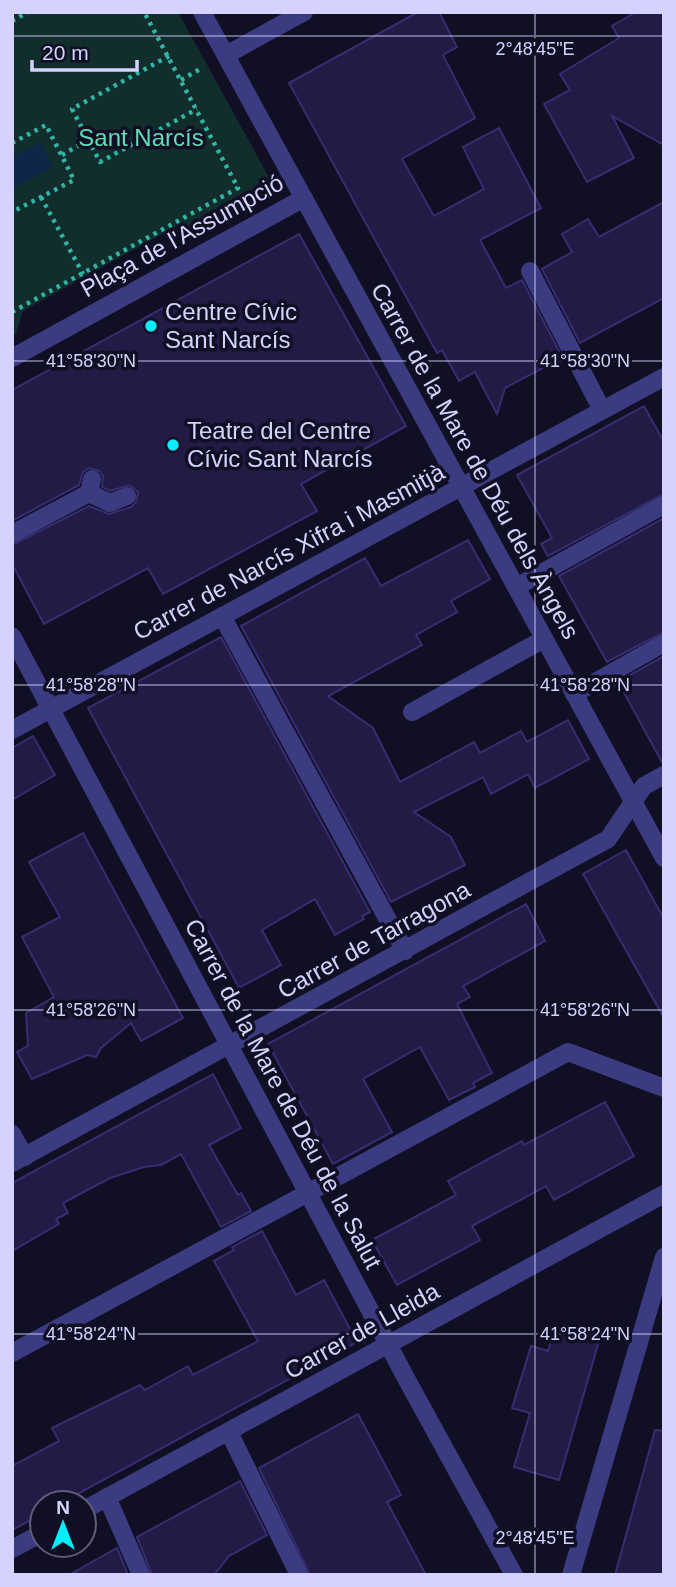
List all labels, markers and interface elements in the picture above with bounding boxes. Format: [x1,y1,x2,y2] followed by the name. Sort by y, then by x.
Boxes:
[32,28,136,72] scale bar
[495,39,575,59] text: 2°48'45"E
[42,41,89,64] text: 20 m
[78,124,204,151] park label: Sant Narcís
[76,169,288,302] street label: Plaça de l'Assumpció
[366,278,585,643] street label: Carrer de la Mare de Déu dels Àngels
[165,298,297,353] place label: Centre Cívic Sant Narcís
[143,318,159,334] marker: Centre Cívic Sant Narcís
[46,351,136,371] text: 41°58'30"N
[540,351,630,371] text: 41°58'30"N
[187,417,372,472] place label: Teatre del Centre Cívic Sant Narcís
[165,437,181,453] marker: Teatre del Centre Cívic Sant Narcís
[129,458,449,645] street label: Carrer de Narcís Xifra i Masmitjà
[46,675,136,695] text: 41°58'28"N
[540,675,630,695] text: 41°58'28"N
[273,875,475,1004] street label: Carrer de Tarragona
[179,914,388,1274] street label: Carrer de la Mare de Déu de la Salut
[46,1000,136,1020] text: 41°58'26"N
[540,1000,630,1020] text: 41°58'26"N
[280,1277,444,1384] street label: Carrer de Lleida
[46,1324,136,1344] text: 41°58'24"N
[540,1324,630,1344] text: 41°58'24"N
[28,1489,98,1559] north arrow
[56,1497,70,1518] text: N
[495,1528,575,1548] text: 2°48'45"E

